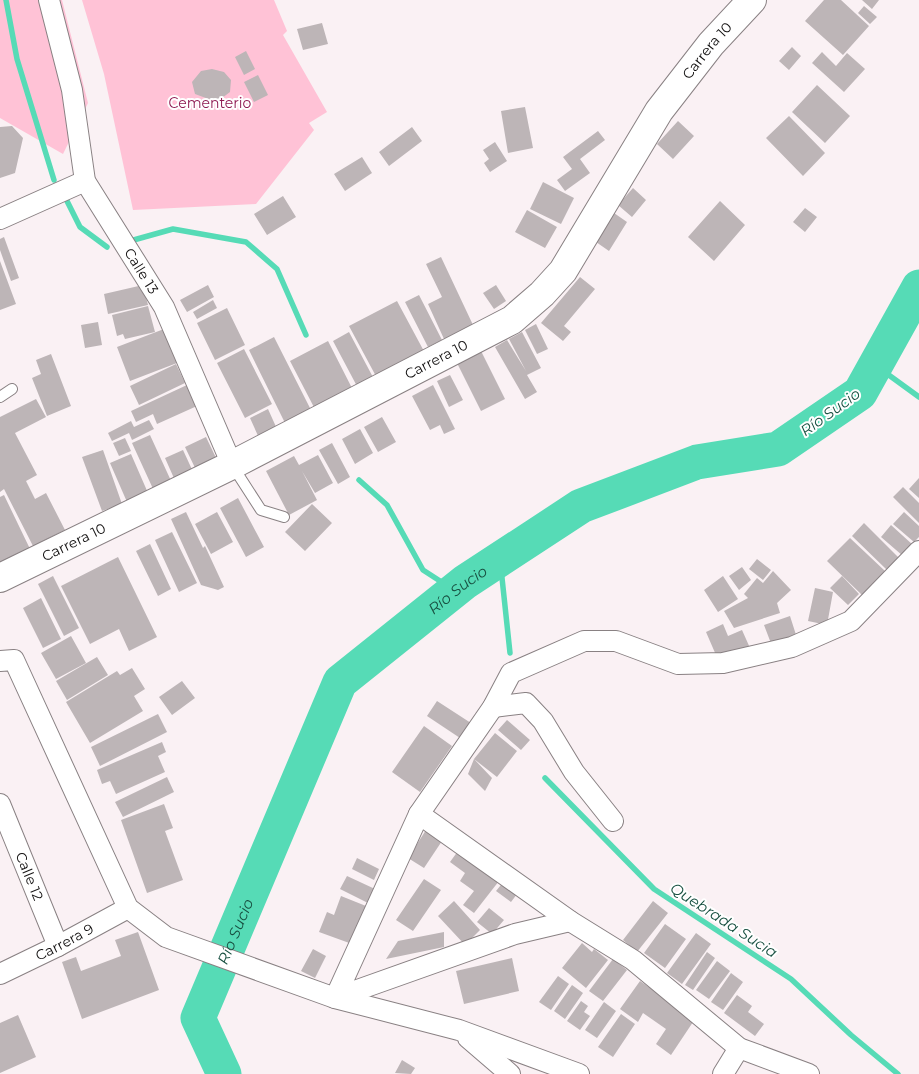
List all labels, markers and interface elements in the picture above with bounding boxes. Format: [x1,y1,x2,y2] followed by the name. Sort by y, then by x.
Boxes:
[678,18,736,83] street label: Carrera 10
[169,94,252,112] park label: Cementerio
[120,245,163,297] street label: Calle 13
[401,335,471,383] street label: Carrera 10
[796,384,864,440] water label: Río Sucio
[39,519,109,565] street label: Carrera 10
[424,561,490,618] water label: Río Sucio
[12,849,47,903] street label: Calle 12
[667,878,781,962] water label: Quebrada Sucia
[212,896,257,967] water label: Río Sucio
[33,919,97,965] street label: Carrera 9

